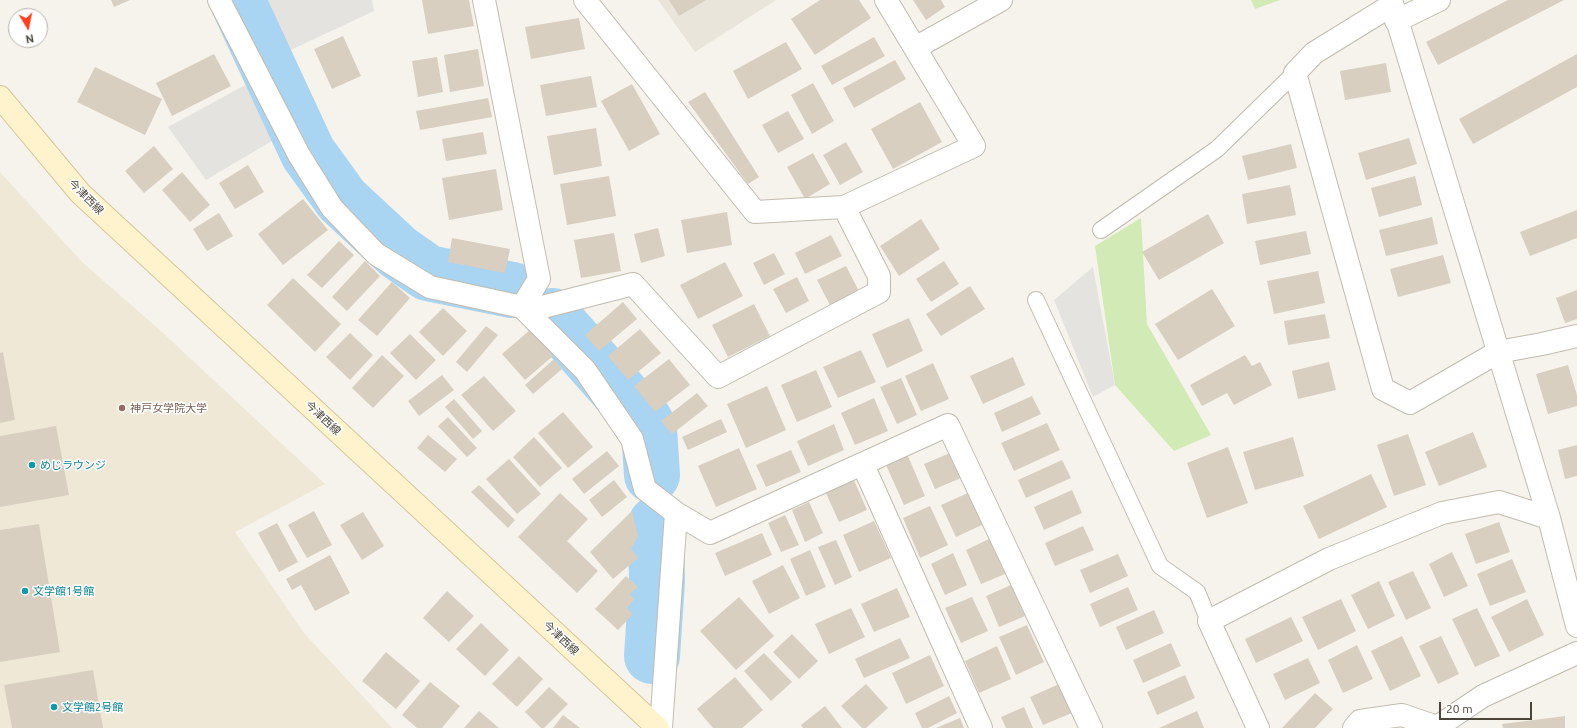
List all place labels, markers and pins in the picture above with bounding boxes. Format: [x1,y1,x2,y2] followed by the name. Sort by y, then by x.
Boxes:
[130,401,207,415] place label: 神戸女学院大学
[117,403,127,413] marker: 神戸女学院大学
[40,458,106,472] place label: めじラウンジ
[27,460,37,470] marker: めじラウンジ
[33,584,94,598] place label: 文学館1号館
[20,586,30,596] marker: 文学館1号館
[62,700,123,714] place label: 文学館2号館
[49,702,59,712] marker: 文学館2号館

